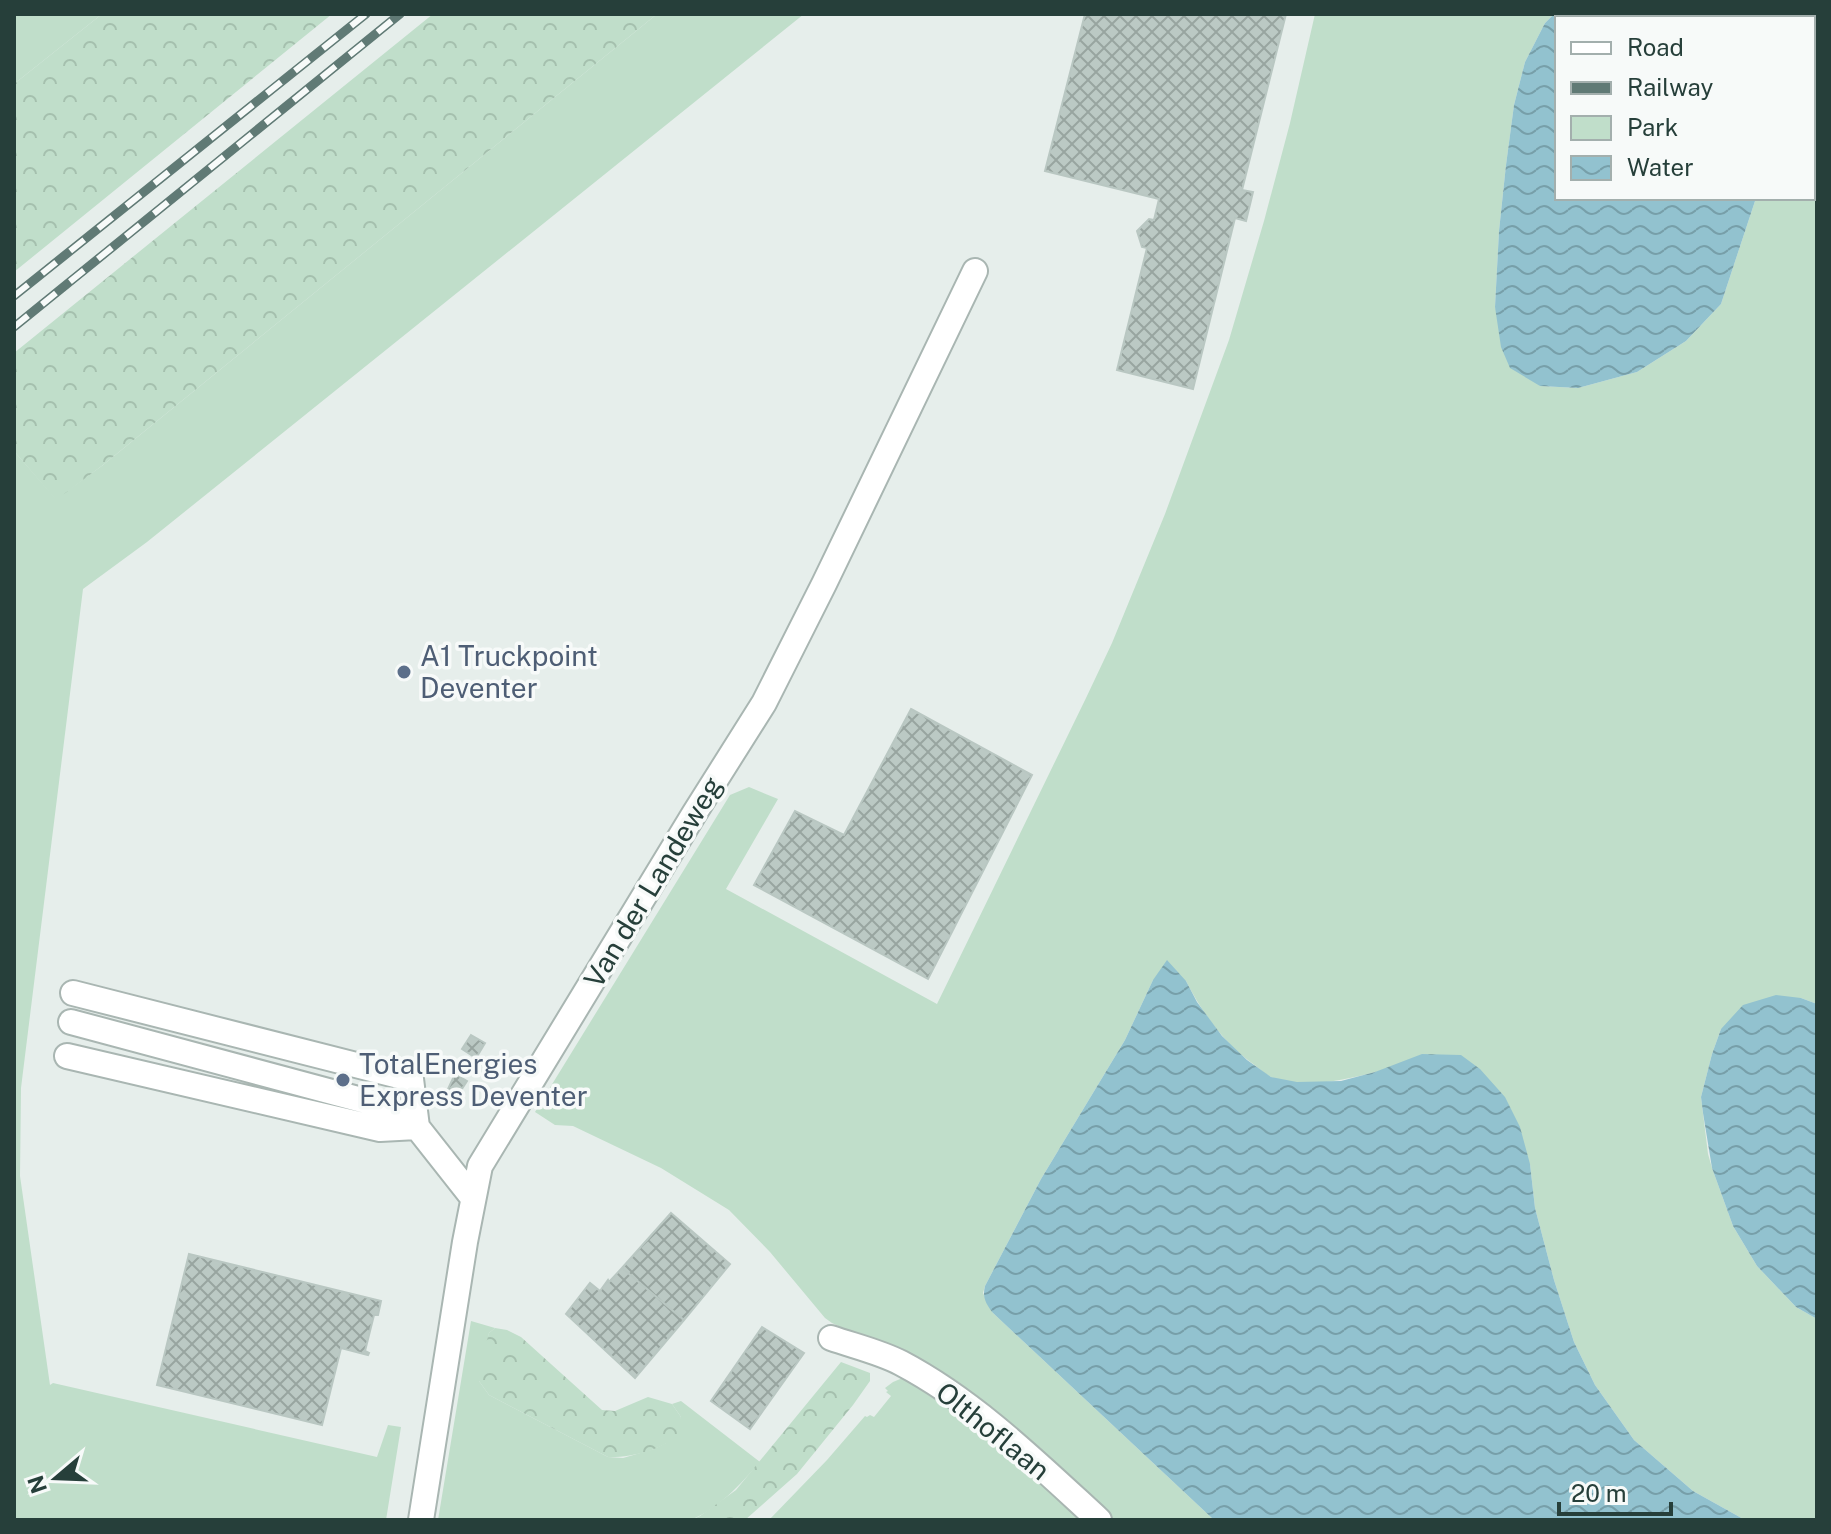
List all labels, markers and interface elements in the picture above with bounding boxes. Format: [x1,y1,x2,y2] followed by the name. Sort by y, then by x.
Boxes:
[1555,16,1815,200] legend
[1627,33,1684,61] text: Road
[1627,73,1713,101] text: Railway
[1627,113,1678,141] text: Park
[1627,153,1694,181] text: Water
[420,639,598,704] place label: A1 Truckpoint Deventer
[395,663,413,681] marker: A1 Truckpoint Deventer
[576,770,729,993] street label: Van der Landeweg
[359,1047,588,1112] place label: TotalEnergies Express Deventer
[334,1071,352,1089] marker: TotalEnergies Express Deventer
[930,1375,1057,1486] street label: Olthoflaan
[16,1438,96,1518] north arrow
[1559,1466,1671,1516] scale bar
[22,1472,52,1497] text: N
[1571,1479,1627,1507] text: 20 m

